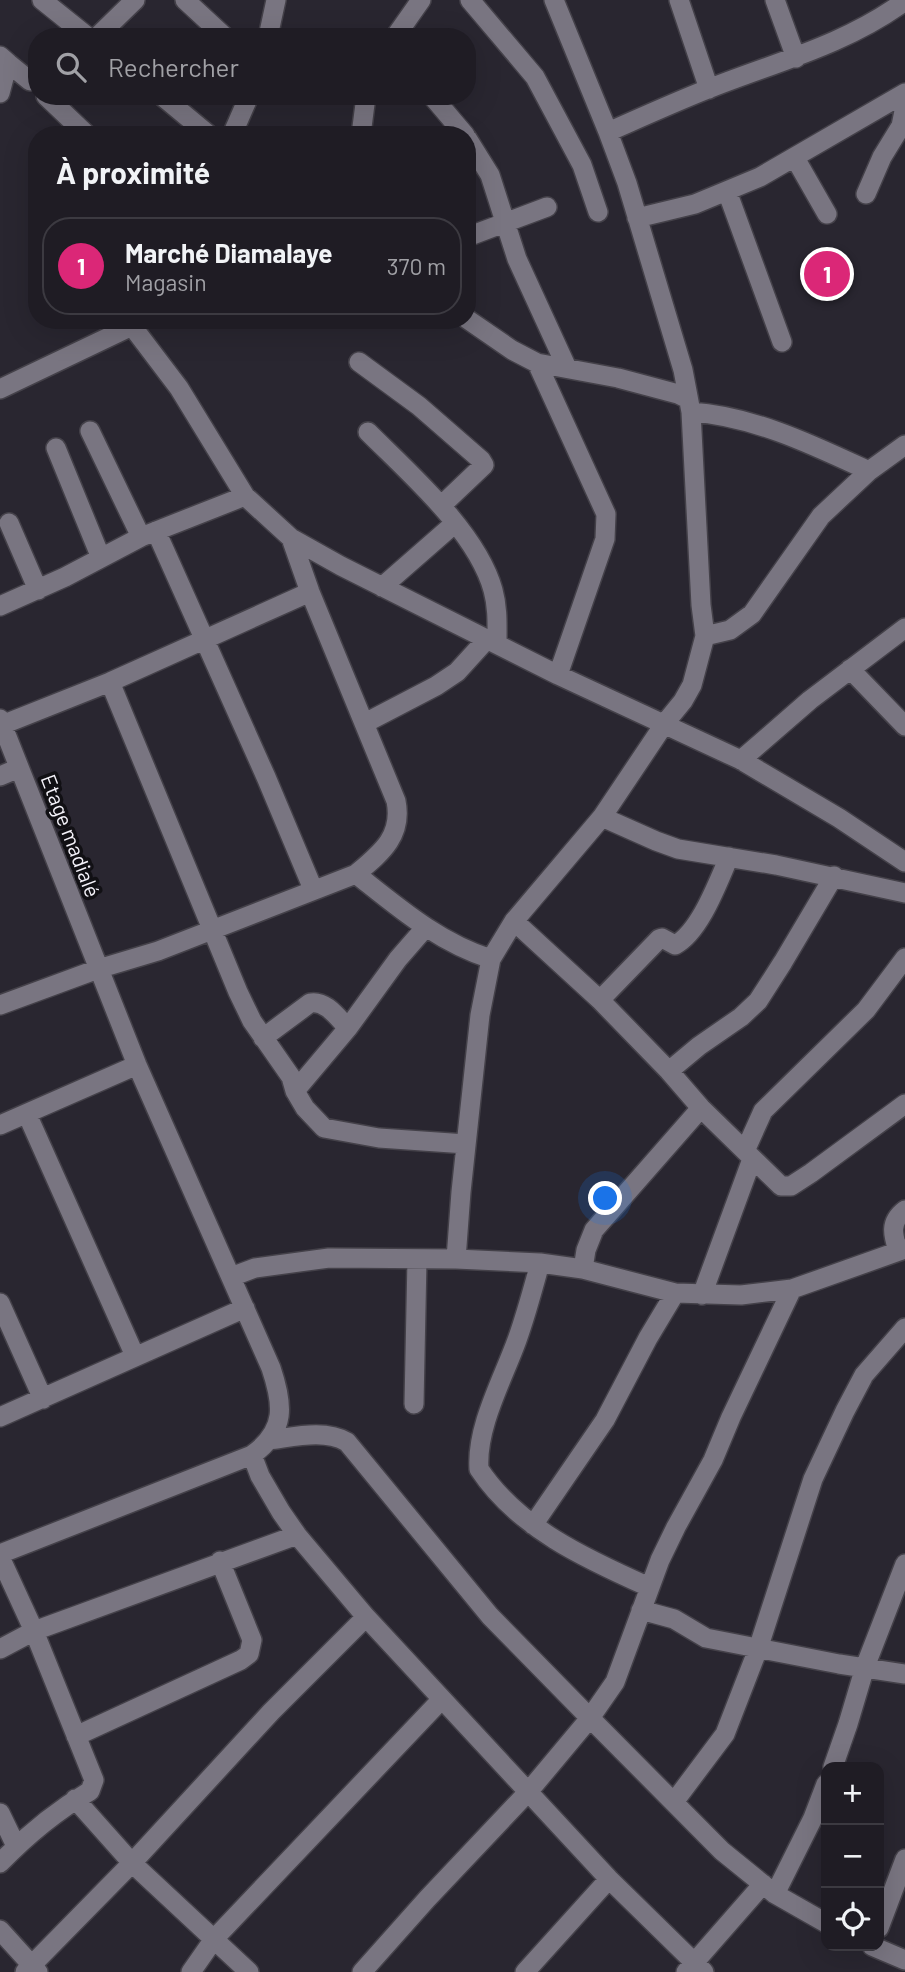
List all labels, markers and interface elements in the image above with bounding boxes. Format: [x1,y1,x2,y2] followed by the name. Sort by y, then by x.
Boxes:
[28,28,476,105] search box
[52,48,90,86] icon: search
[108,51,239,82] text: Rechercher
[56,154,210,190] text: À proximité
[125,237,332,268] text: Marché Diamalaye
[804,248,850,300] pin: 1
[77,252,85,280] text: 1
[387,252,446,280] text: 370 m
[125,268,207,296] text: Magasin
[37,771,106,900] street label: Etage madialé
[588,1181,622,1215] your location
[821,1762,884,1951] map controls
[821,1762,884,1825] button: +
[821,1825,884,1888] button: −
[821,1888,884,1951] button: locate

